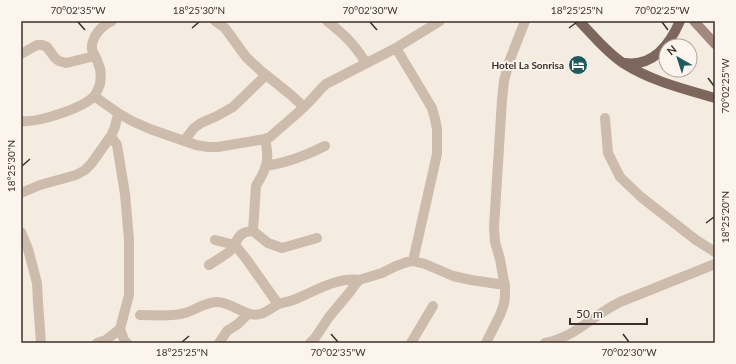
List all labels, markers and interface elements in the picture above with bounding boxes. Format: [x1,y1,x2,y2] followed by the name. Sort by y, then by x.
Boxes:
[50,4,106,16] text: 70°02'35"W
[173,4,225,16] text: 18°25'30"N
[342,4,398,16] text: 70°02'30"W
[551,4,603,16] text: 18°25'25"N
[634,4,690,16] text: 70°02'25"W
[658,38,698,78] north arrow
[664,42,679,58] text: N
[567,54,589,76] hotel icon: Hotel La Sonrisa
[719,58,731,114] text: 70°02'25"W
[492,59,564,71] place label: Hotel La Sonrisa
[5,140,17,192] text: 18°25'30"N
[719,191,731,243] text: 18°25'20"N
[570,300,647,326] scale bar
[576,306,603,321] text: 50 m
[156,346,208,358] text: 18°25'25"N
[310,346,366,358] text: 70°02'35"W
[601,346,657,358] text: 70°02'30"W

